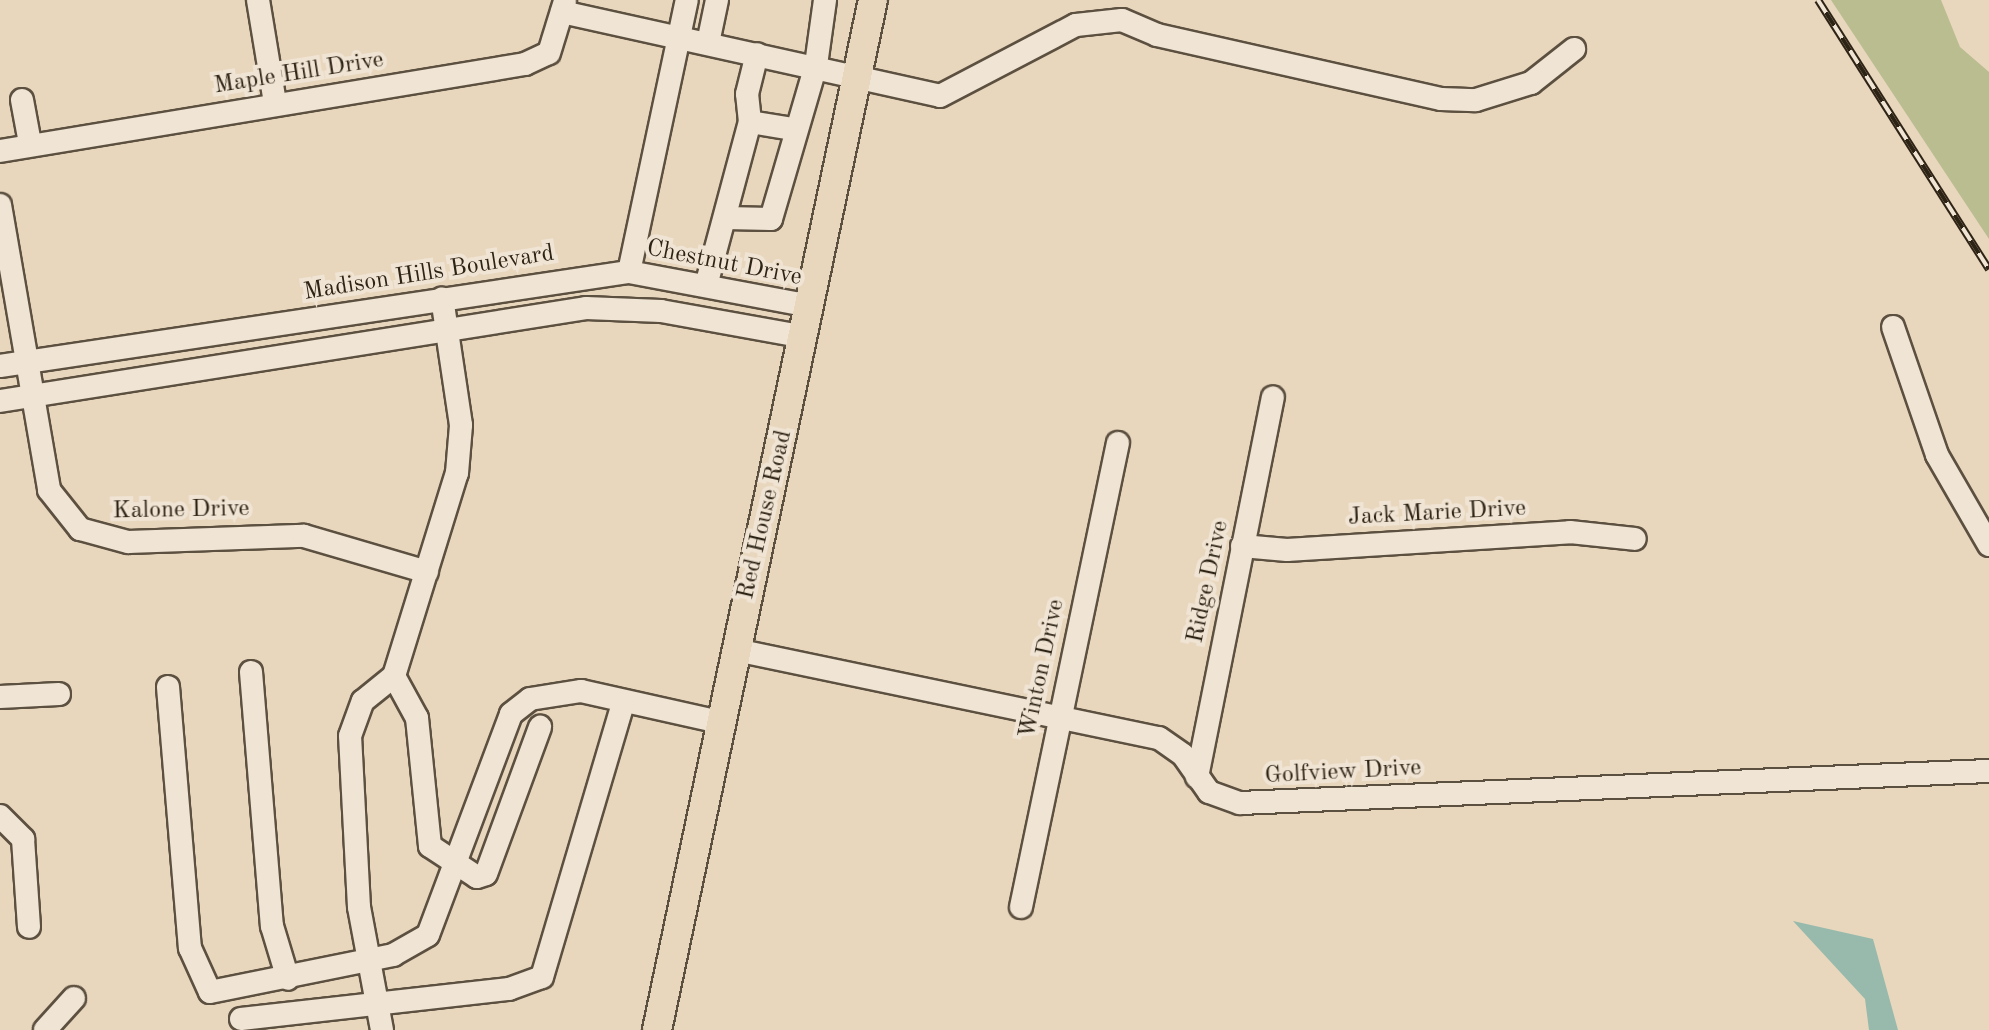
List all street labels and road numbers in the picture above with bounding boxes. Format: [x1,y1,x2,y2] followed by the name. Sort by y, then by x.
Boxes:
[212,46,386,102] street label: Maple Hill Drive
[644,235,804,293] street label: Chestnut Drive
[302,240,556,308] street label: Madison Hills Boulevard
[733,428,799,602] street label: Red House Road
[112,495,250,527] street label: Kalone Drive
[1347,495,1527,533] street label: Jack Marie Drive
[1182,518,1236,646] street label: Ridge Drive
[1014,597,1072,741] street label: Winton Drive
[1264,755,1422,791] street label: Golfview Drive

